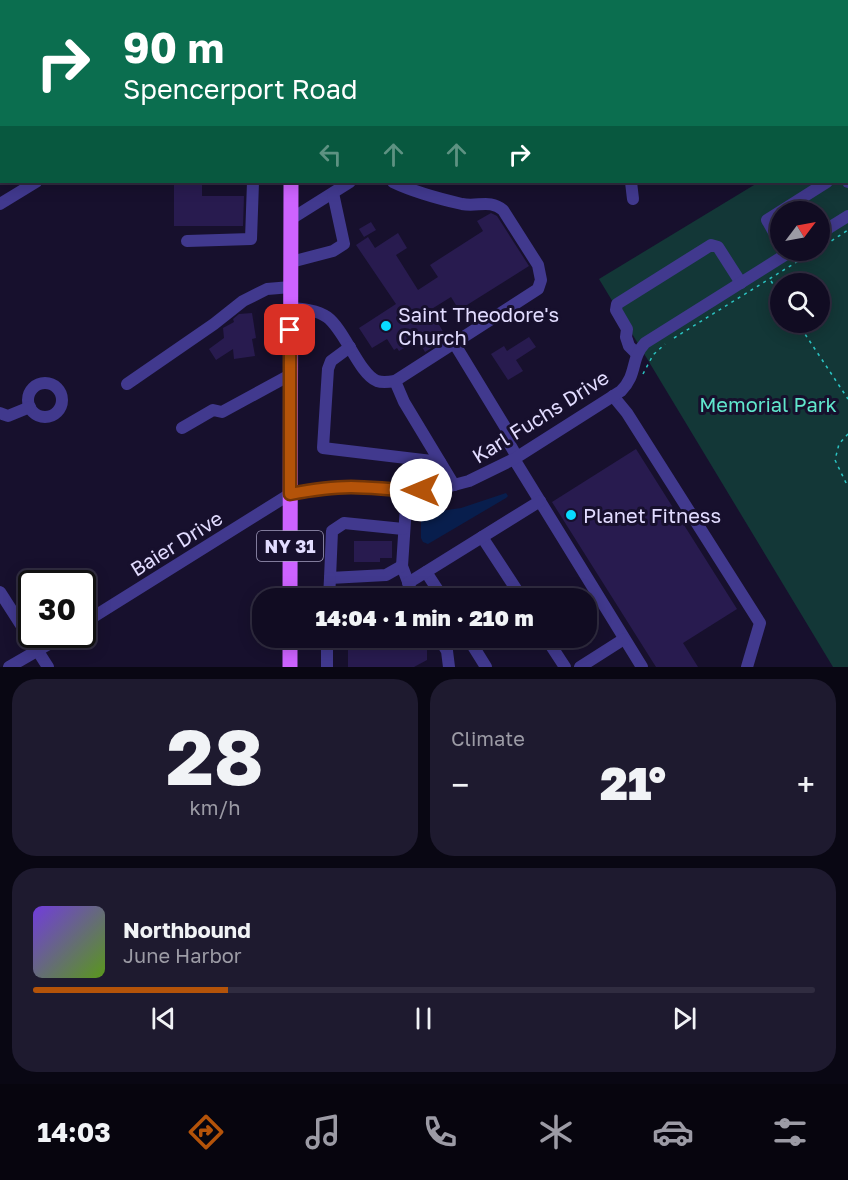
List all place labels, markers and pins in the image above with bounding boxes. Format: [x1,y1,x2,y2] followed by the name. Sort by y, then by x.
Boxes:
[398,302,559,349] place label: Saint Theodore's Church
[264,304,315,355] pin
[379,319,393,333] marker: Saint Theodore's Church
[583,503,721,527] place label: Planet Fitness
[564,508,578,522] marker: Planet Fitness

